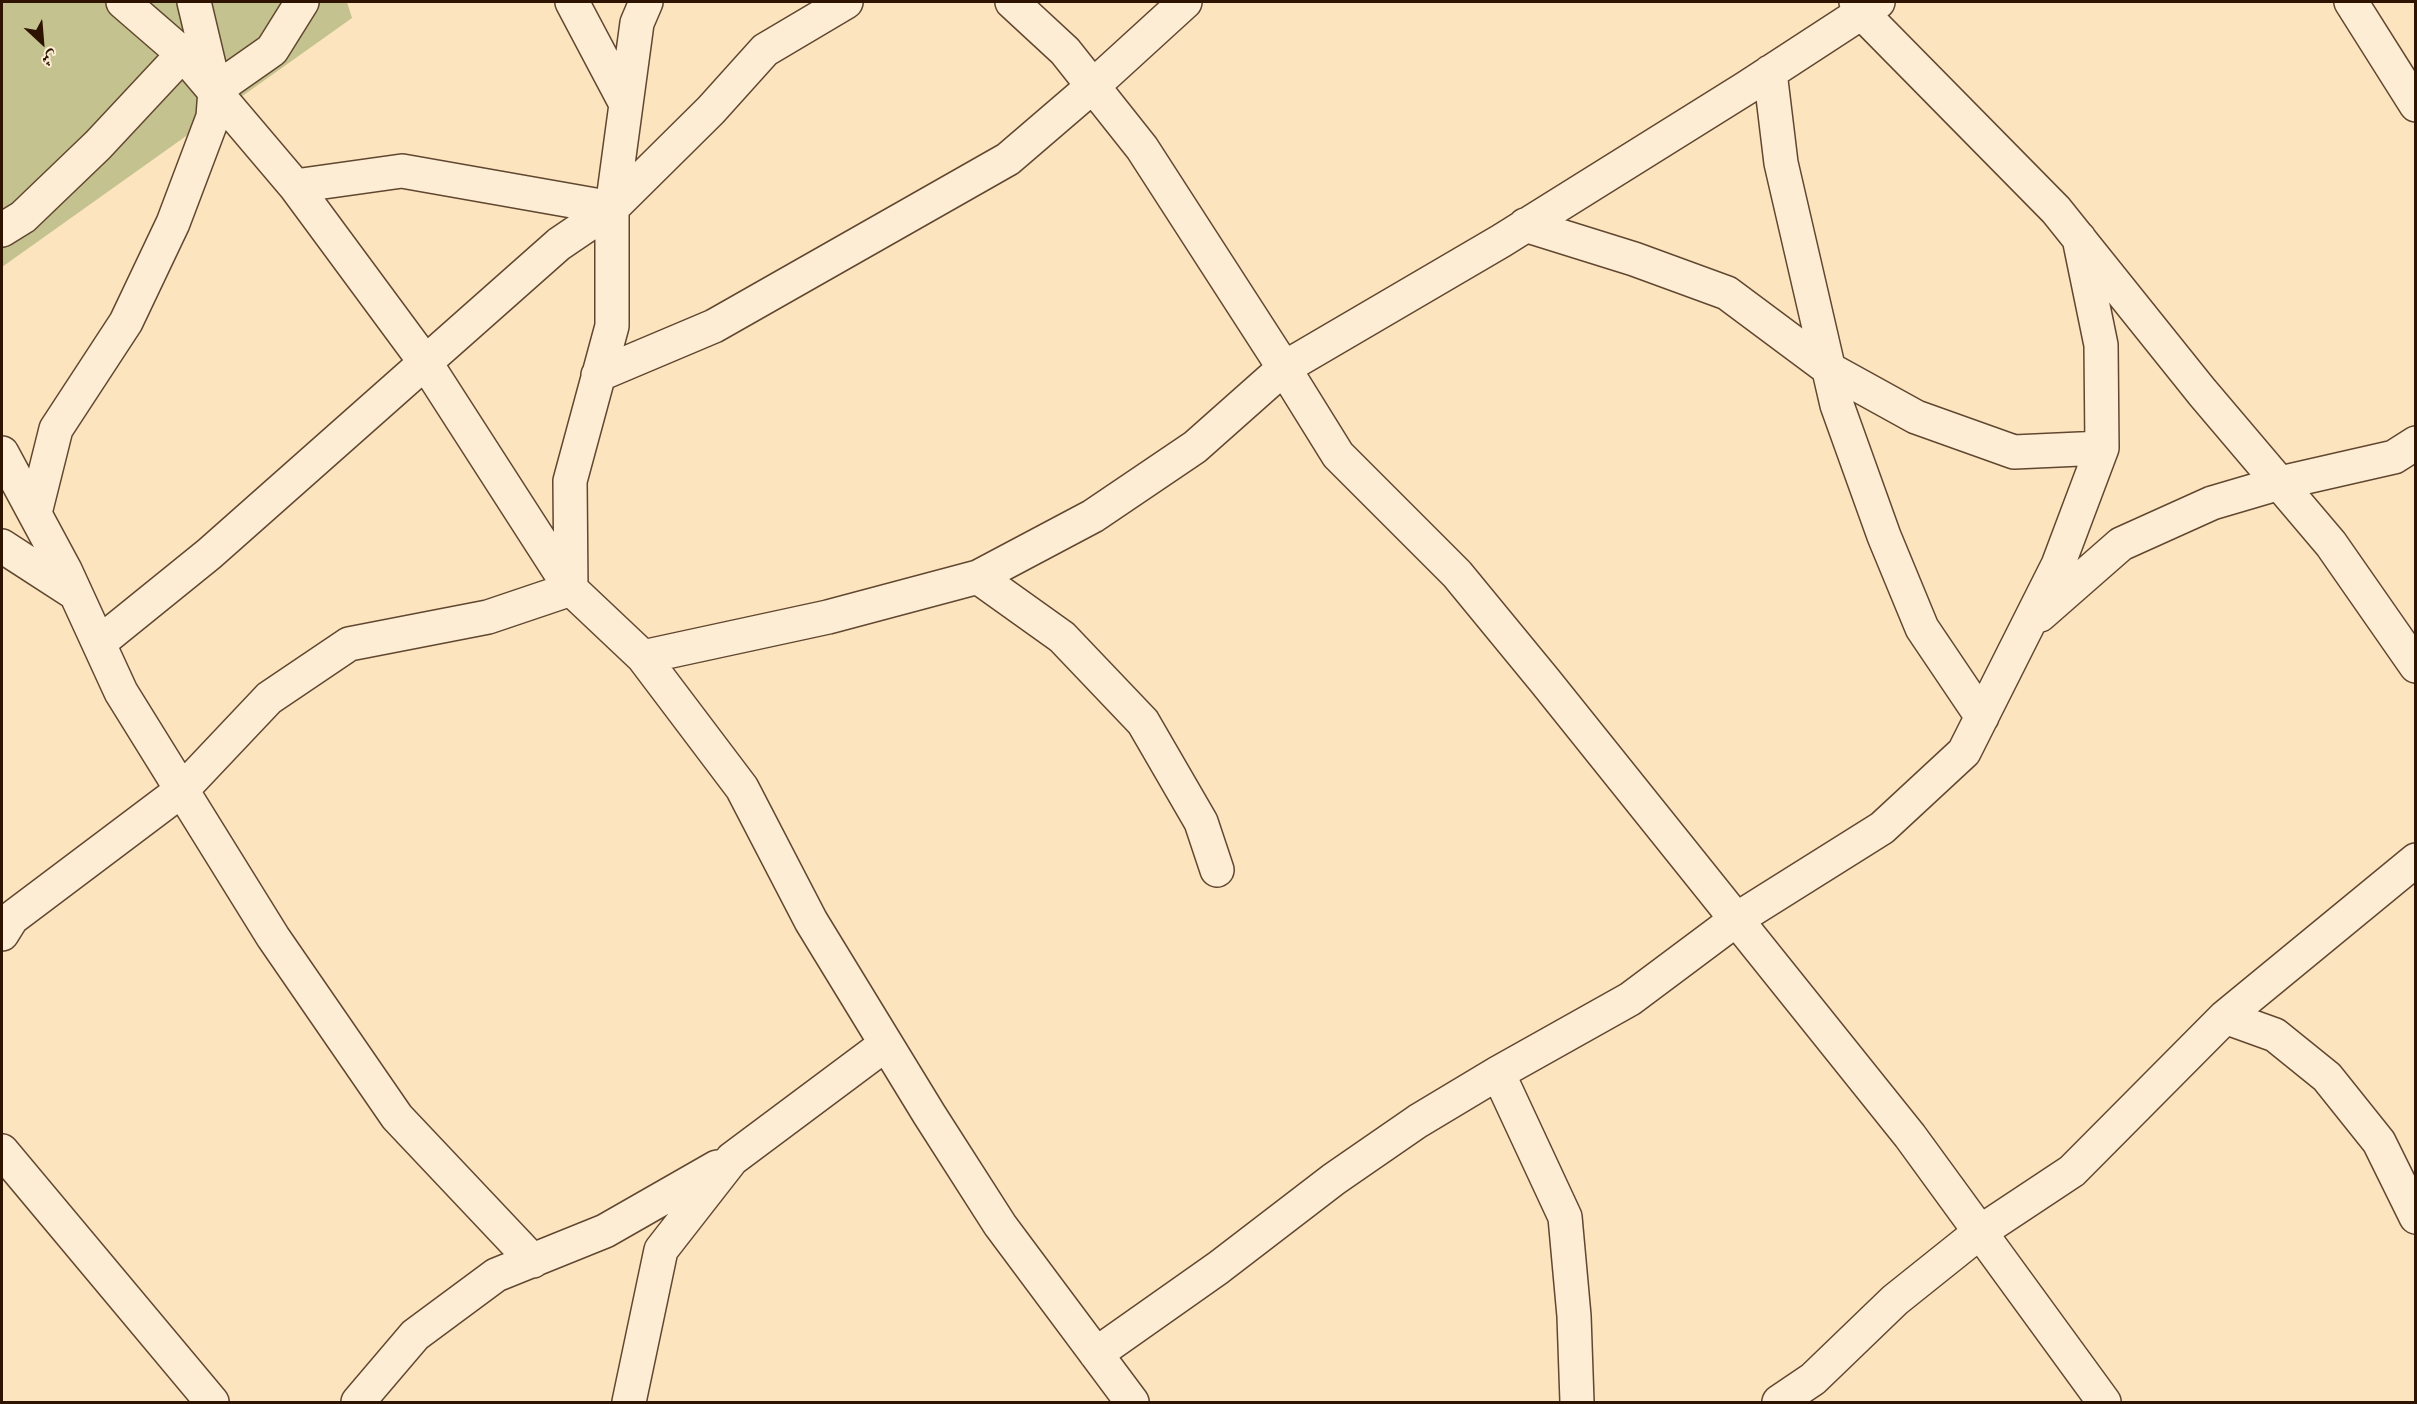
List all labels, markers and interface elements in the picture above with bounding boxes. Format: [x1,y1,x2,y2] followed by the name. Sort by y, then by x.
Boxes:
[12,12,72,72] north arrow
[38,45,62,72] text: ش

